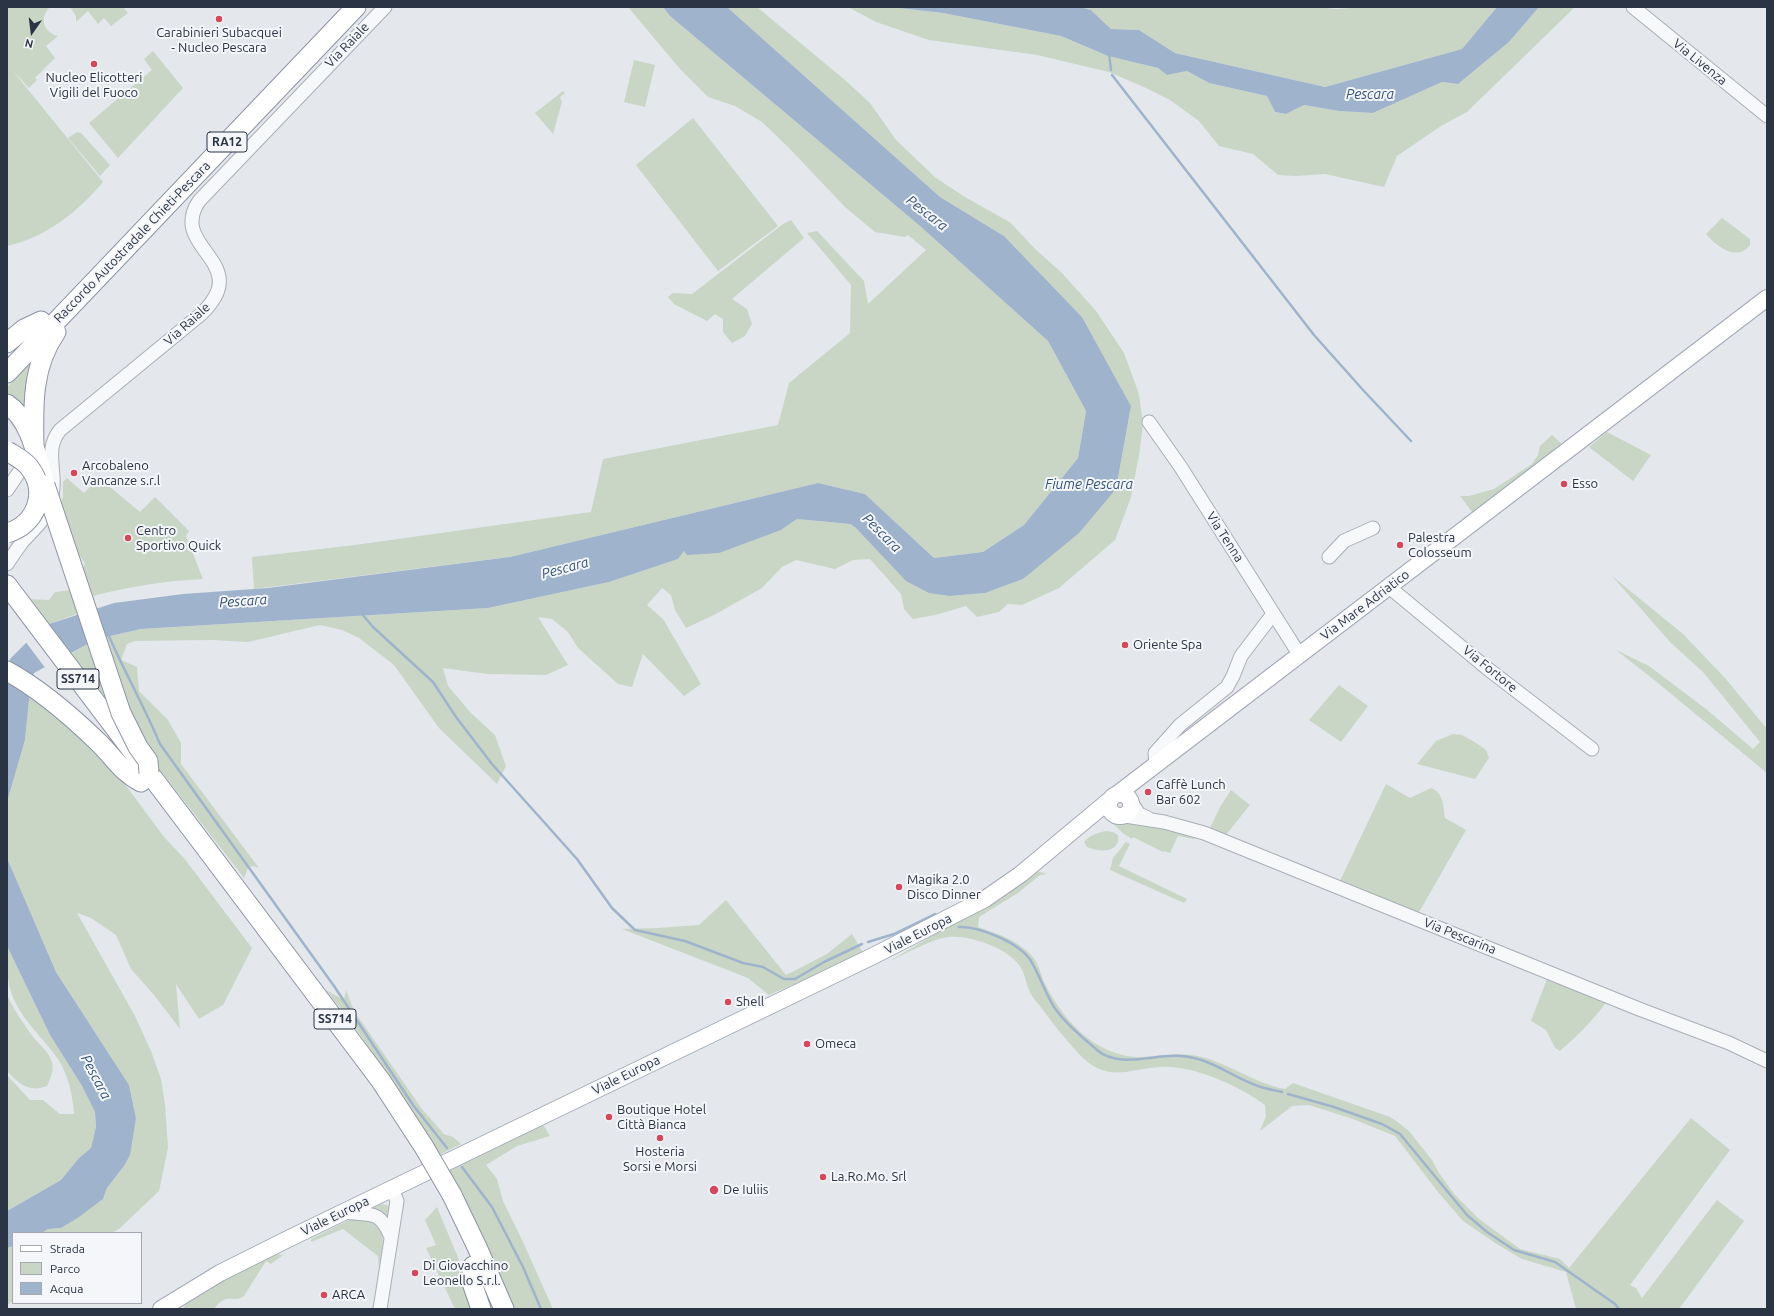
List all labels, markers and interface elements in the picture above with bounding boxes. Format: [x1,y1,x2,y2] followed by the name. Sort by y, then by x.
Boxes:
[12,12,52,52] north arrow
[214,14,224,24] marker: Carabinieri Subacquei - Nucleo Pescara
[322,19,372,71] street label: Via Raiale
[156,25,282,56] place label: Carabinieri Subacquei - Nucleo Pescara
[1670,36,1730,88] street label: Via Livenza
[24,37,35,50] text: N
[89,59,99,69] marker: Nucleo Elicotteri Vigili del Fuoco
[46,70,142,101] place label: Nucleo Elicotteri Vigili del Fuoco
[1346,86,1394,102] water label: Pescara
[207,132,247,152] road number: RA12
[50,158,214,326] street label: Raccordo Autostradale Chieti-Pescara
[903,192,951,234] water label: Pescara
[161,299,213,349] street label: Via Raiale
[82,458,160,489] place label: Arcobaleno Vancanze s.r.l
[69,468,79,478] marker: Arcobaleno Vancanze s.r.l
[1045,476,1133,492] water label: Fiume Pescara
[1572,476,1598,492] place label: Esso
[1559,479,1569,489] marker: Esso
[1203,509,1247,565] street label: Via Tenna
[859,510,905,556] water label: Pescara
[136,523,221,554] place label: Centro Sportivo Quick
[1408,530,1472,561] place label: Palestra Colosseum
[123,533,133,543] marker: Centro Sportivo Quick
[1395,540,1405,550] marker: Palestra Colosseum
[540,554,590,582] water label: Pescara
[1317,567,1413,643] street label: Via Mare Adriatico
[219,591,267,611] water label: Pescara
[1133,637,1202,653] place label: Oriente Spa
[1120,640,1130,650] marker: Oriente Spa
[1460,642,1520,696] street label: Via Fortore
[57,669,99,689] road number: SS714
[1156,777,1226,808] place label: Caffè Lunch Bar 602
[1143,787,1153,797] marker: Caffè Lunch Bar 602
[907,872,981,903] place label: Magika 2.0 Disco Dinner
[894,882,904,892] marker: Magika 2.0 Disco Dinner
[882,910,954,958] street label: Viale Europa
[1422,914,1498,958] street label: Via Pescarina
[736,994,764,1010] place label: Shell
[723,997,733,1007] marker: Shell
[314,1009,356,1029] road number: SS714
[815,1036,856,1052] place label: Omeca
[802,1039,812,1049] marker: Omeca
[77,1052,115,1102] water label: Pescara
[590,1052,662,1098] street label: Viale Europa
[617,1102,706,1133] place label: Boutique Hotel Città Bianca
[604,1112,614,1122] marker: Boutique Hotel Città Bianca
[655,1133,665,1143] marker: Hosteria Sorsi e Morsi
[623,1144,697,1175] place label: Hosteria Sorsi e Morsi
[831,1169,907,1185] place label: La.Ro.Mo. Srl
[818,1172,828,1182] marker: La.Ro.Mo. Srl
[723,1182,768,1198] place label: De Iuliis
[708,1184,720,1196] marker: De Iuliis
[299,1193,371,1239] street label: Viale Europa
[12,1232,142,1304] legend
[50,1242,85,1255] text: Strada
[423,1258,508,1289] place label: Di Giovacchino Leonello S.r.l.
[50,1262,80,1275] text: Parco
[410,1268,420,1278] marker: Di Giovacchino Leonello S.r.l.
[50,1282,83,1295] text: Acqua
[332,1287,365,1303] place label: ARCA
[319,1290,329,1300] marker: ARCA

